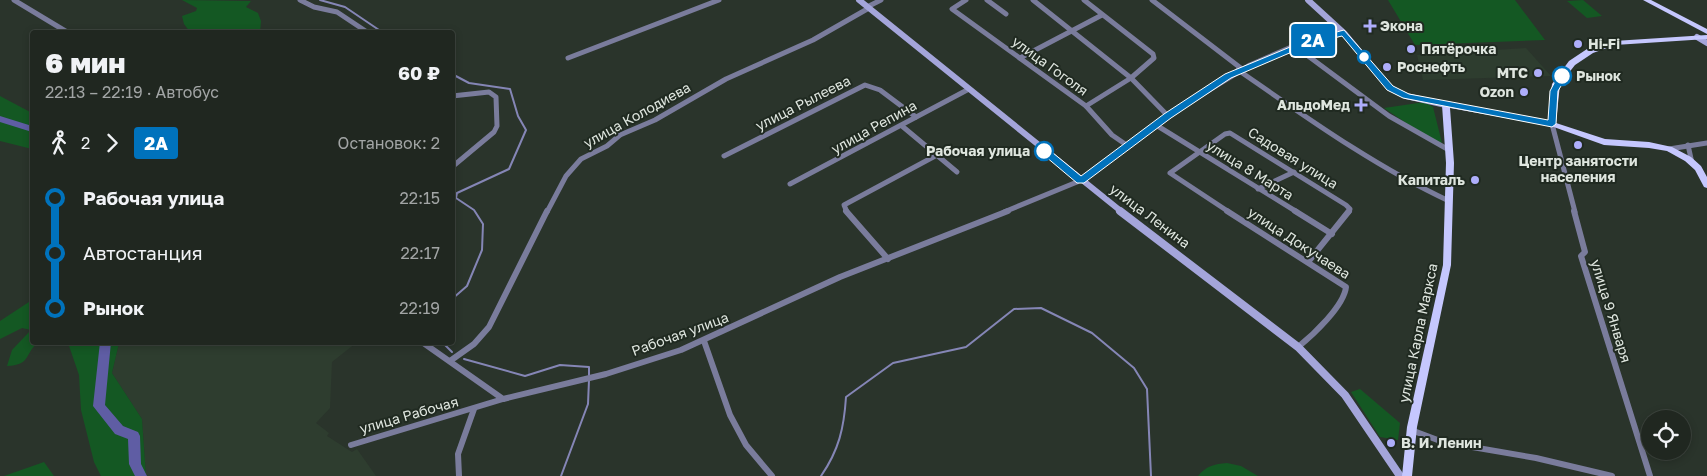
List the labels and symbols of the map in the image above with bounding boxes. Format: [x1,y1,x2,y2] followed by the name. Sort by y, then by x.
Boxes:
[1380,17,1423,34] place label: Экона
[1364,20,1376,32] marker: Экона
[1290,24,1336,56] line badge: 2А
[1009,32,1092,99] street label: улица Гоголя
[1588,35,1620,52] place label: Hi-Fi
[1572,38,1584,50] marker: Hi-Fi
[1421,40,1496,57] place label: Пятёрочка
[1405,43,1417,55] marker: Пятёрочка
[1357,50,1371,64] unlabelled marker
[1397,58,1465,75] place label: Роснефть
[1381,61,1393,73] marker: Роснефть
[1497,64,1528,81] place label: МТС
[1552,66,1572,86] marker: Рынок
[1532,67,1544,79] marker: МТС
[1576,67,1621,84] place label: Рынок
[753,71,853,134] street label: улица Рылеева
[580,78,693,151] street label: улица Колодиева
[1479,83,1514,100] place label: Ozon
[1518,86,1530,98] marker: Ozon
[828,96,919,157] street label: улица Репина
[1277,96,1350,113] place label: АльдоМед
[1354,98,1368,112] marker: АльдоМед
[1245,123,1341,192] street label: Садовая улица
[1204,136,1297,203] street label: улица 8 Марта
[1572,139,1584,151] marker: Центр занятости населения
[1034,141,1054,161] marker: Рабочая улица
[926,142,1030,159] place label: Рабочая улица
[1518,152,1638,185] place label: Центр занятости населения
[1398,171,1465,188] place label: Капиталъ
[1469,174,1481,186] marker: Капиталъ
[1107,180,1194,251] street label: улица Ленина
[1245,203,1354,282] street label: улица Докучаева
[1588,257,1635,365] street label: улица 9 Января
[1394,262,1441,404] street label: улица Карла Маркса
[629,308,731,359] street label: Рабочая улица
[357,392,460,437] street label: улица Рабочая
[1401,434,1481,451] place label: В. И. Ленин
[1385,437,1397,449] marker: В. И. Ленин

